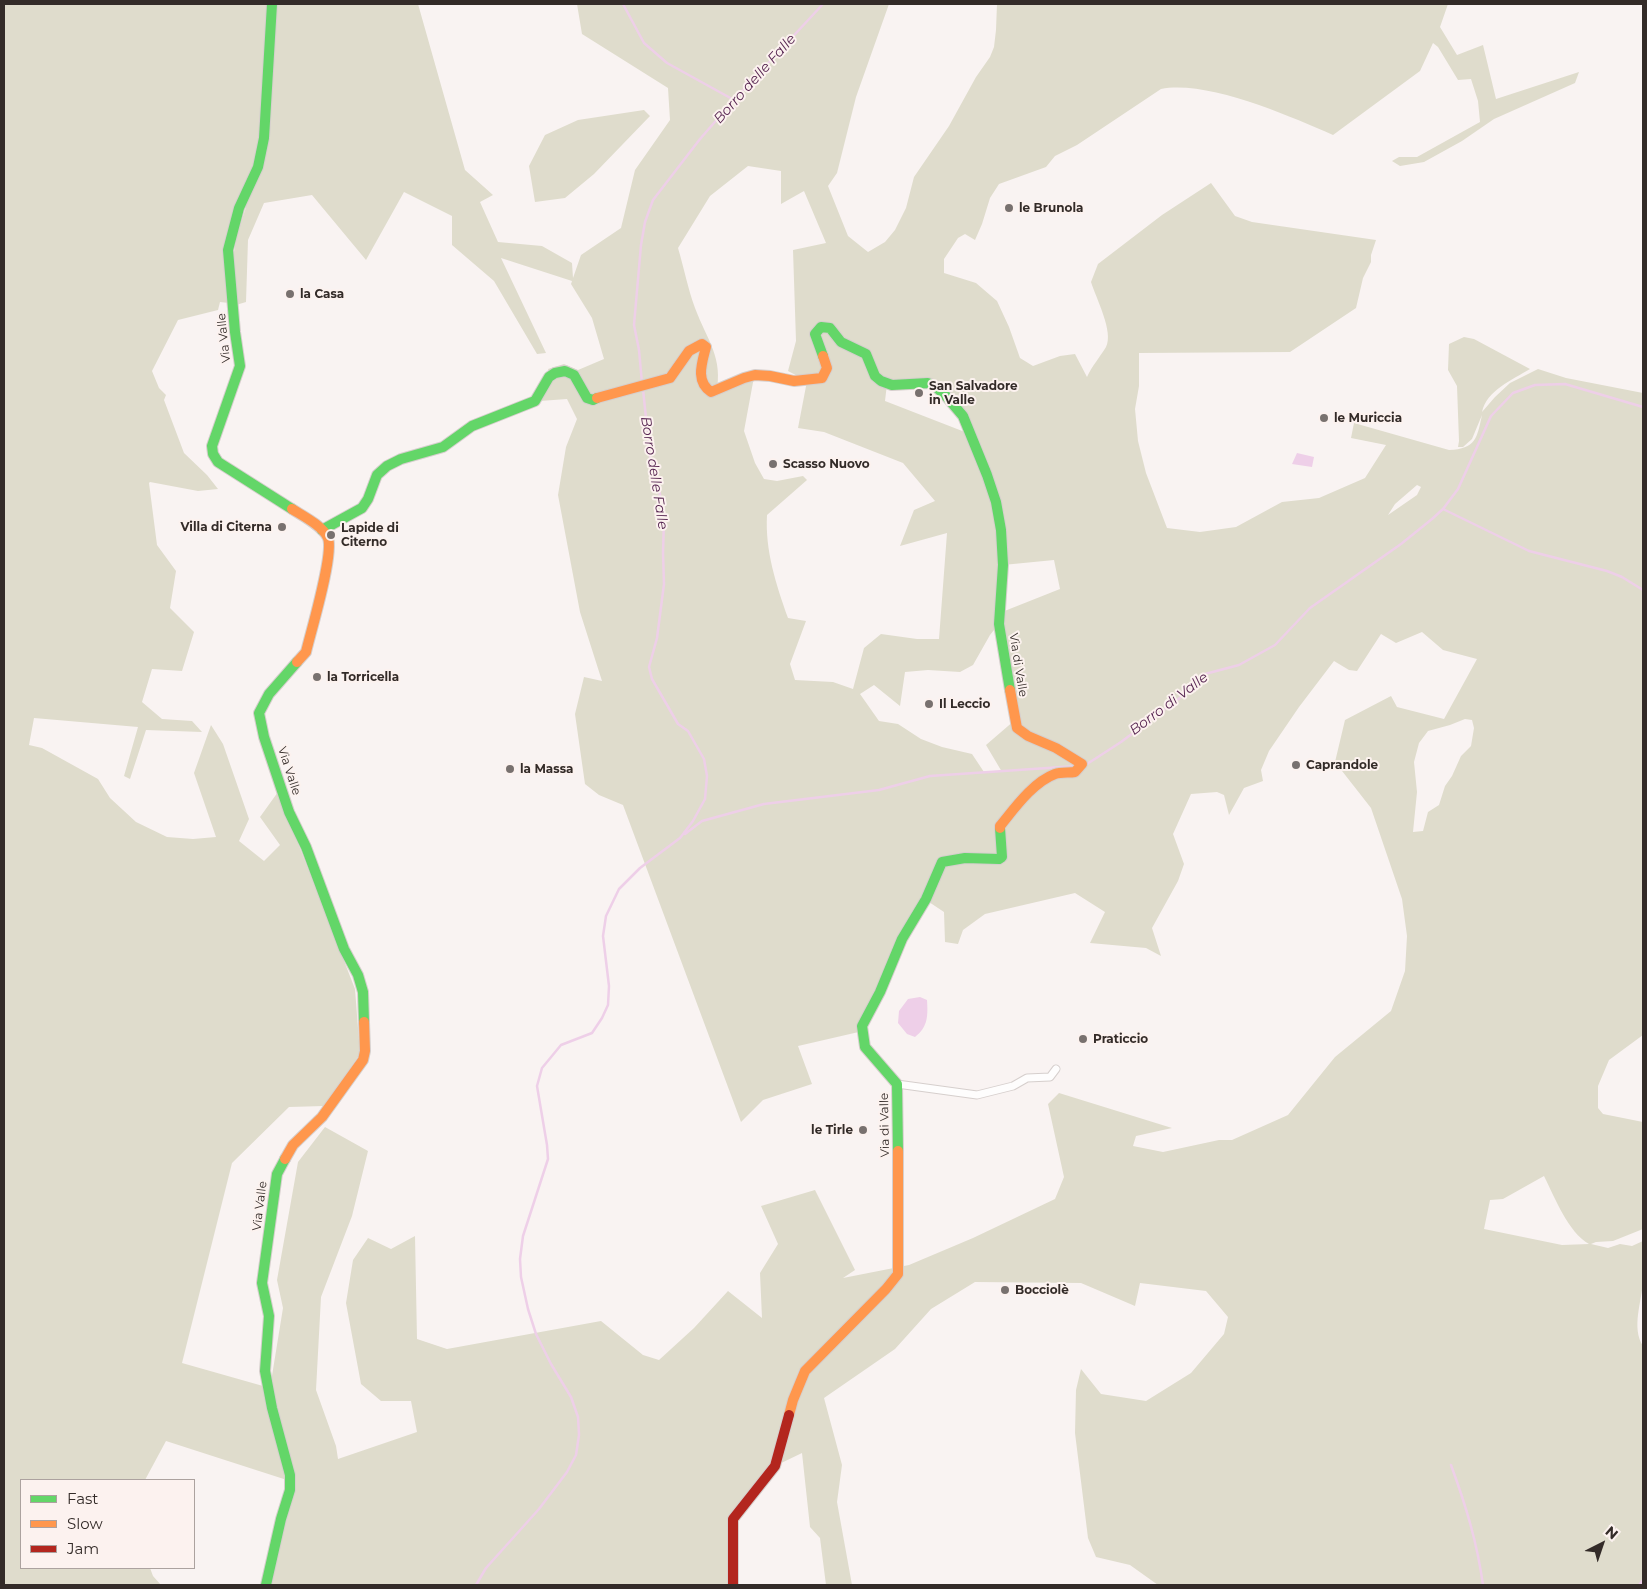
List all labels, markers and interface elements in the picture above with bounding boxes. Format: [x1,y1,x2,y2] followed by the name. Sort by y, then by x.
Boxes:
[710,31,800,127] water label: Borro delle Falle
[1019,201,1083,215] place label: le Brunola
[1003,202,1015,214] marker: le Brunola
[300,287,344,301] place label: la Casa
[284,288,296,300] marker: la Casa
[214,312,234,364] street label: Via Valle
[929,379,1018,407] place label: San Salvadore in Valle
[913,387,925,399] marker: San Salvadore in Valle
[1334,411,1402,425] place label: le Muriccia
[1318,412,1330,424] marker: le Muriccia
[637,415,671,531] water label: Borro delle Falle
[783,457,870,471] place label: Scasso Nuovo
[767,458,779,470] marker: Scasso Nuovo
[180,520,272,534] place label: Villa di Citerna
[276,521,288,533] marker: Villa di Citerna
[341,521,399,549] place label: Lapide di Citerno
[325,529,337,541] marker: Lapide di Citerno
[1006,632,1030,698] street label: Via di Valle
[1126,669,1212,739] water label: Borro di Valle
[327,670,399,684] place label: la Torricella
[311,671,323,683] marker: la Torricella
[939,697,990,711] place label: Il Leccio
[923,698,935,710] marker: Il Leccio
[274,745,304,797] street label: Via Valle
[1306,758,1378,772] place label: Caprandole
[1290,759,1302,771] marker: Caprandole
[520,762,573,776] place label: la Massa
[504,763,516,775] marker: la Massa
[1093,1032,1148,1046] place label: Praticcio
[1077,1033,1089,1045] marker: Praticcio
[877,1093,893,1157] street label: Via di Valle
[811,1123,853,1137] place label: le Tirle
[857,1124,869,1136] marker: le Tirle
[250,1180,270,1232] street label: Via Valle
[1015,1283,1069,1297] place label: Bocciolè
[999,1284,1011,1296] marker: Bocciolè
[20,1479,195,1569] legend
[67,1489,98,1508] text: Fast
[67,1514,103,1533] text: Slow
[1577,1519,1627,1569] north arrow
[1602,1522,1622,1543] text: N
[67,1539,99,1558] text: Jam

